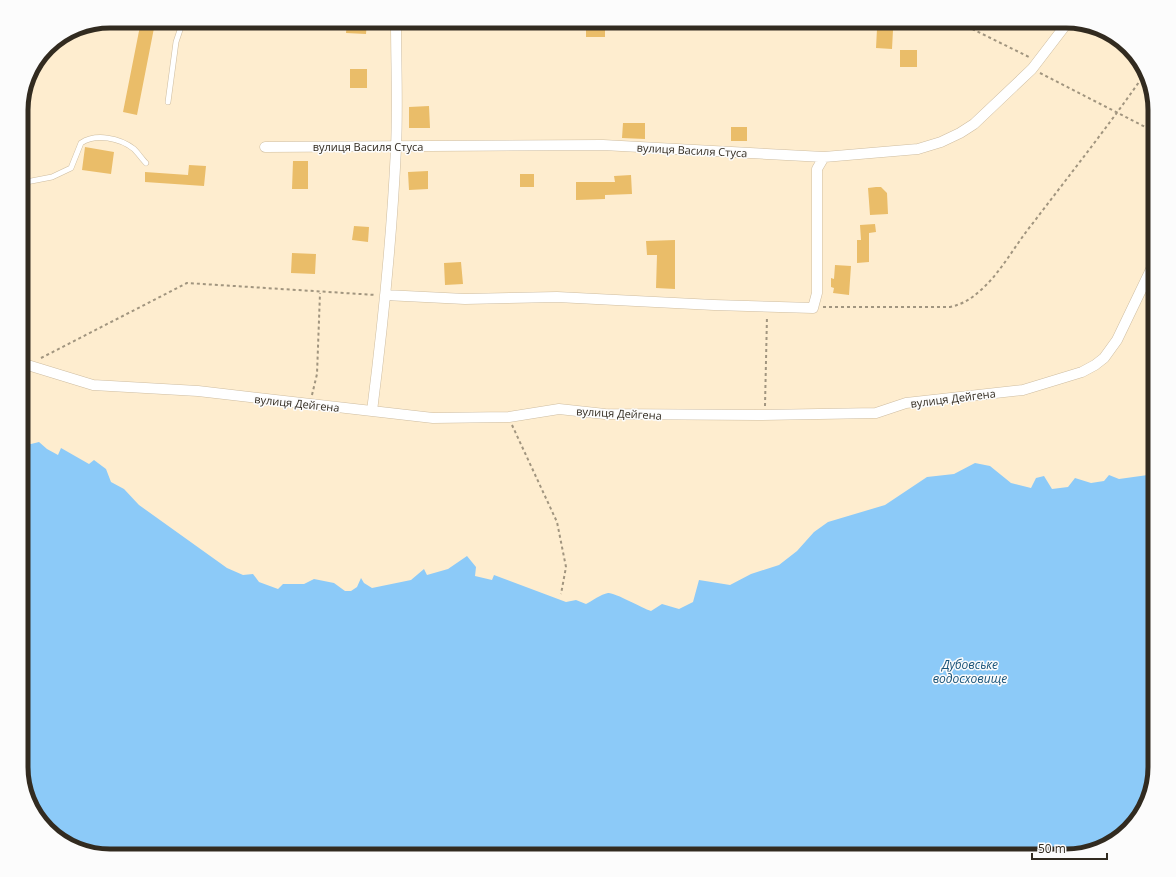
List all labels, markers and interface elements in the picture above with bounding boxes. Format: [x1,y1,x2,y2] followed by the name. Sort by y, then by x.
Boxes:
[313,139,423,154] street label: вулиця Василя Стуса
[636,140,748,160] street label: вулиця Василя Стуса
[910,385,996,411] street label: вулиця Дейгена
[254,391,340,415] street label: вулиця Дейгена
[576,403,662,423] street label: вулиця Дейгена
[933,656,1007,687] water label: Дубовське водосховище
[1032,835,1107,861] scale bar
[1038,840,1066,857] text: 50 m

